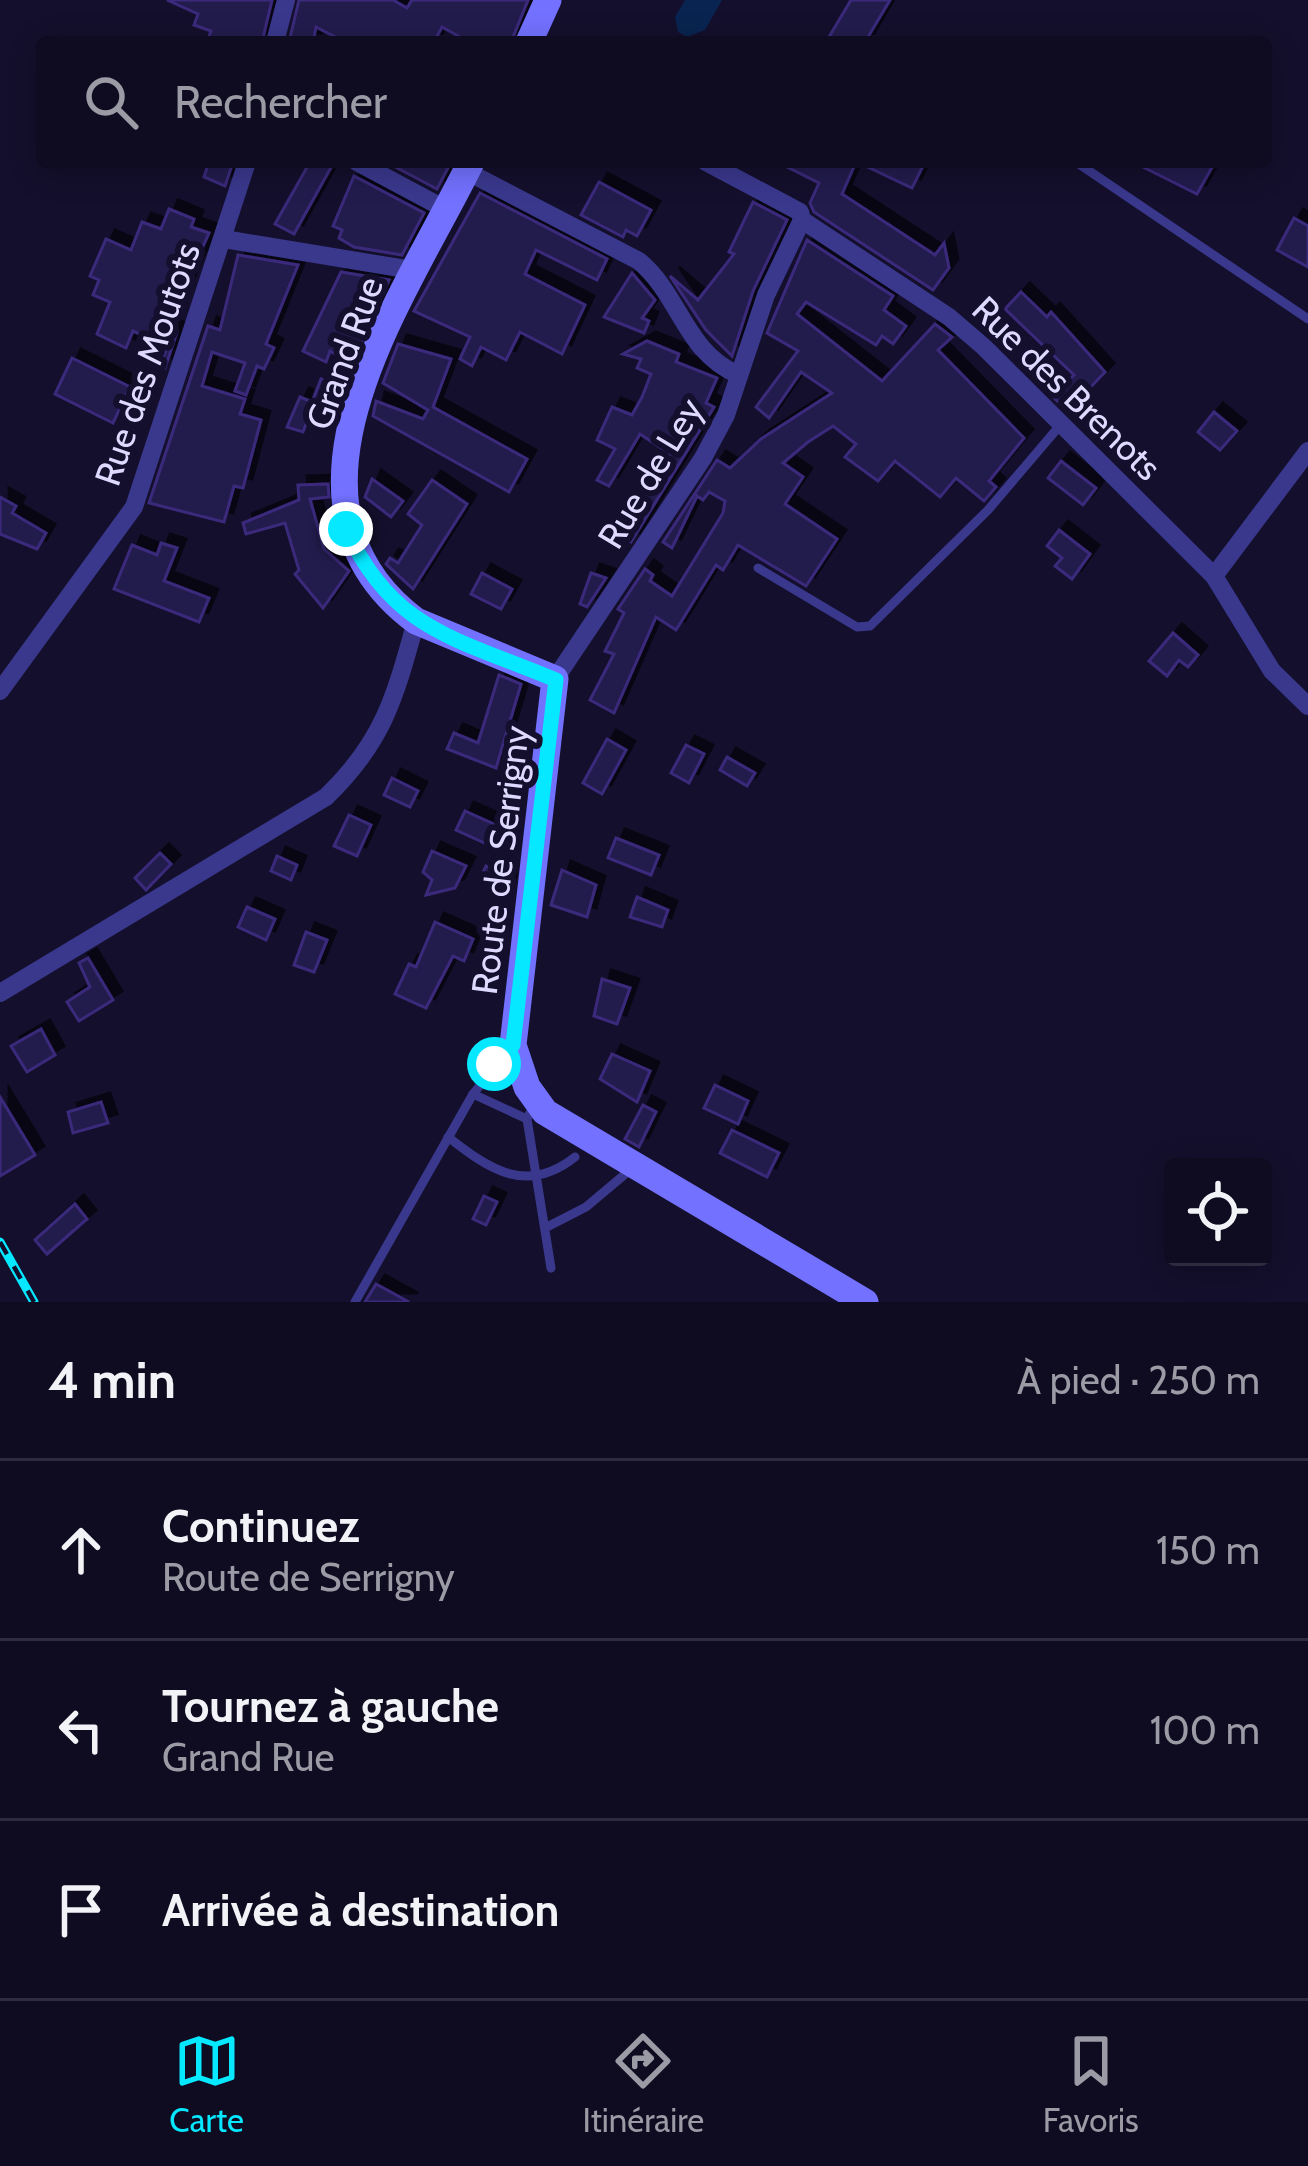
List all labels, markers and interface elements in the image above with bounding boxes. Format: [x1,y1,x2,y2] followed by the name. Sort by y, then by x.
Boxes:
[36,36,1272,168] search box
[78,69,144,135] icon: search
[174,75,387,129] text: Rechercher
[85,237,209,491] street label: Rue des Moutots
[296,271,392,435] street label: Grand Rue
[963,287,1171,489] street label: Rue des Brenots
[588,390,712,556] street label: Rue de Ley
[319,502,373,556] route end
[462,723,538,997] street label: Route de Serrigny
[467,1037,521,1091] route start
[1164,1158,1272,1266] map controls
[1164,1158,1272,1266] button: locate
[48,1349,176,1411] text: 4 min
[1017,1356,1260,1404] text: À pied · 250 m
[162,1499,359,1553] text: Continuez
[48,1517,114,1583] icon: ahead
[1156,1526,1260,1574] text: 150 m
[162,1553,455,1601] text: Route de Serrigny
[162,1679,499,1733] text: Tournez à gauche
[48,1697,114,1763] icon: left
[1150,1706,1260,1754] text: 100 m
[162,1733,334,1781] text: Grand Rue
[48,1877,114,1943] icon: arrive
[162,1883,559,1937] text: Arrivée à destination
[169,2028,244,2140] tab: Carte
[583,2028,704,2140] tab: Itinéraire
[1043,2028,1139,2140] tab: Favoris

